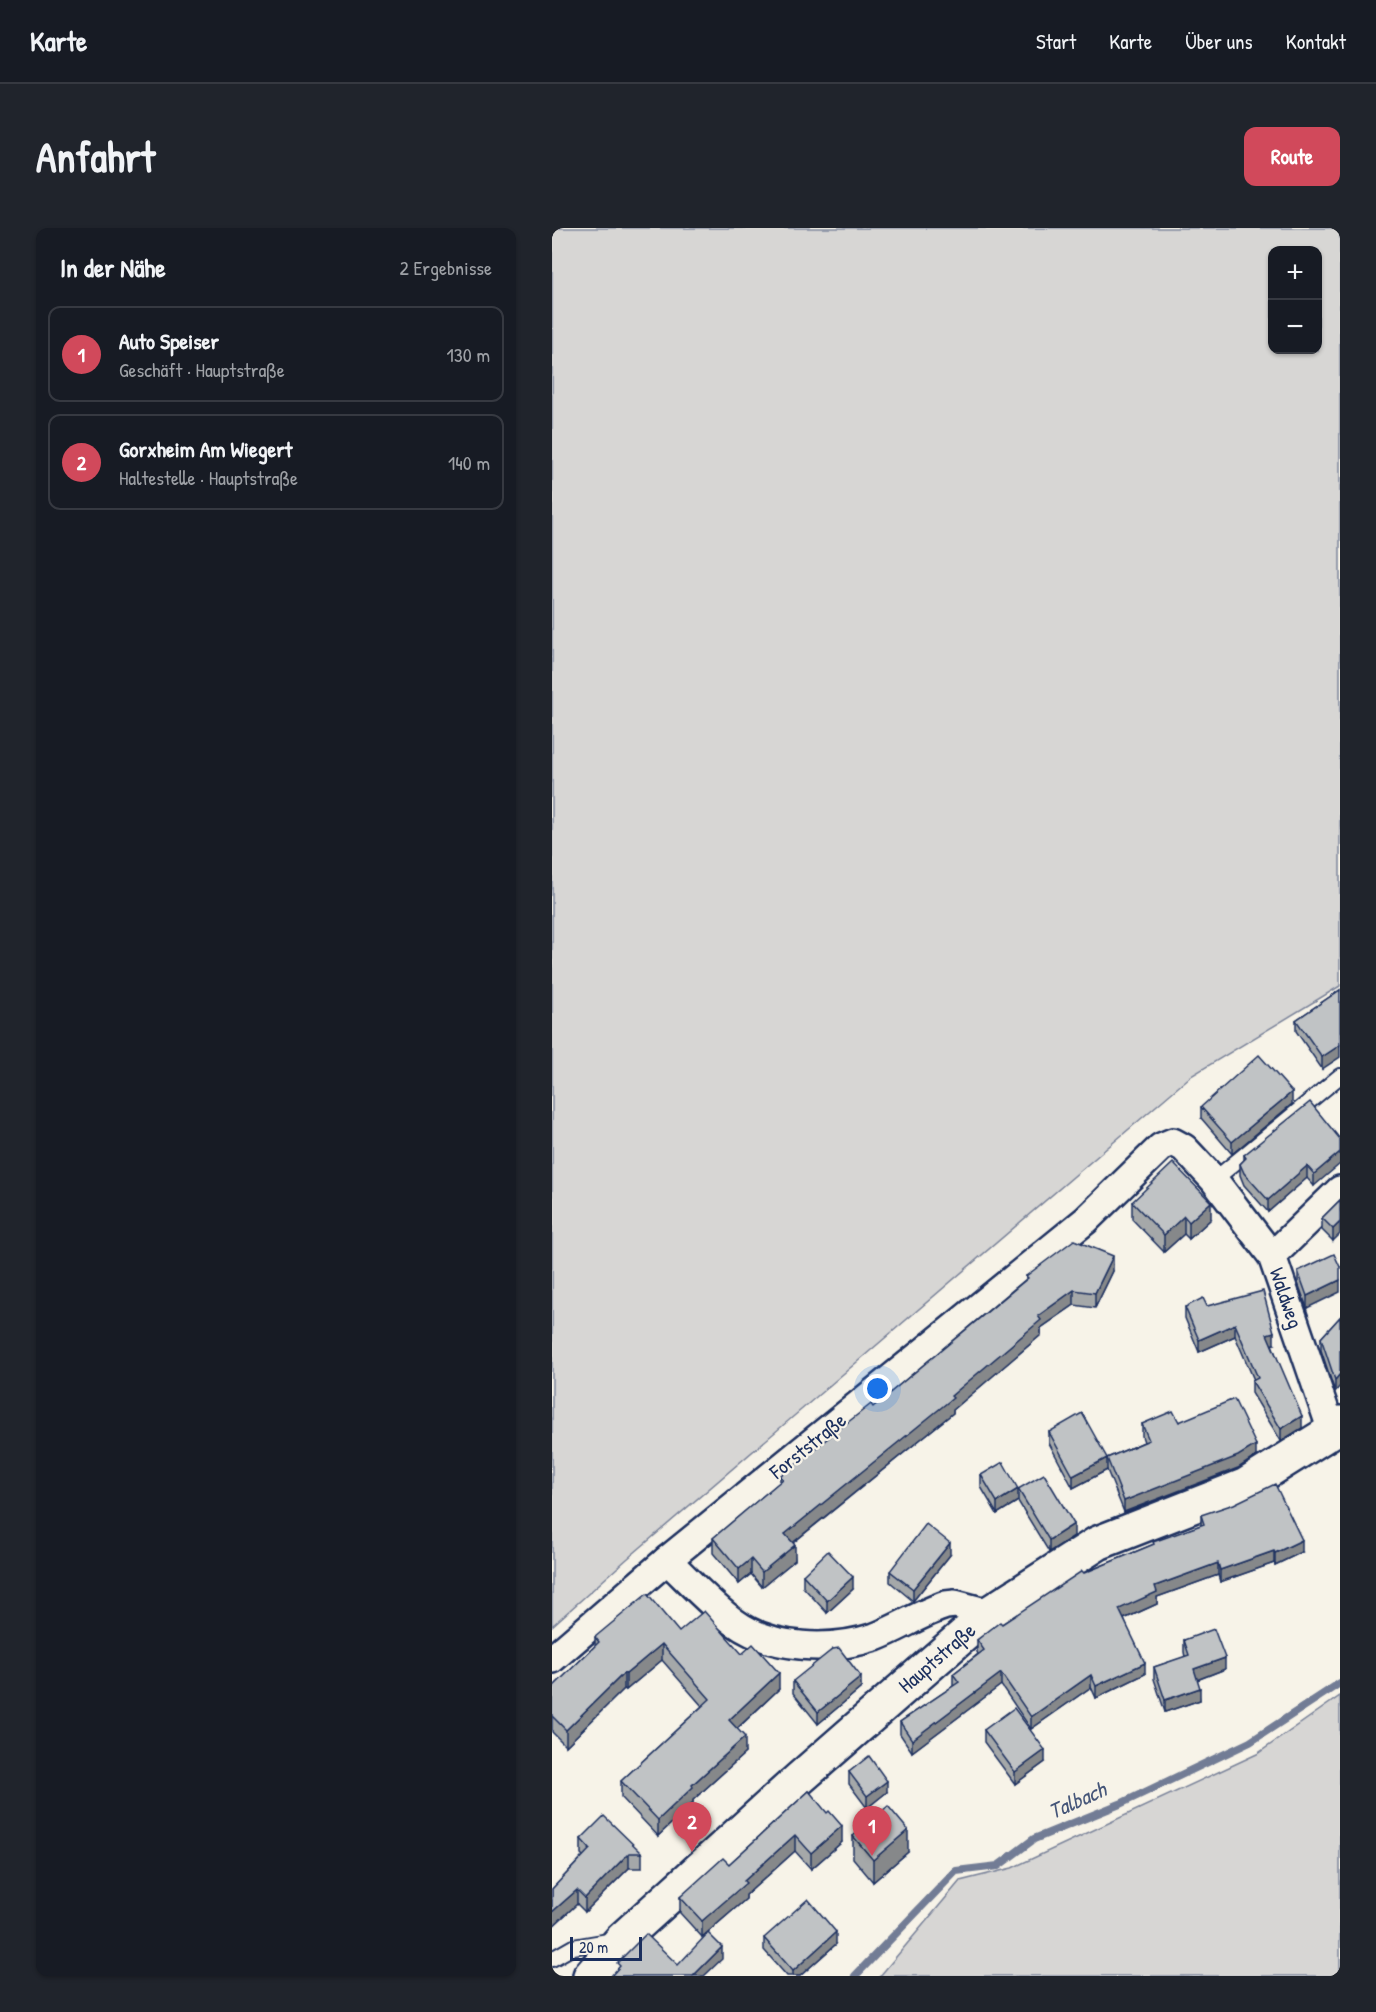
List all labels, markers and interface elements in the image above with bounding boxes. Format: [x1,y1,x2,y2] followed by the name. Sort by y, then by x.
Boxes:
[30,22,87,60] text: Karte
[1036,27,1076,56] text: Start
[1109,27,1152,56] text: Karte
[1185,27,1253,56] text: Über uns
[1286,27,1346,56] text: Kontakt
[1244,127,1340,186] button: Route
[36,128,155,185] text: Anfahrt
[1268,246,1322,354] map controls
[1268,246,1322,300] button: +
[60,250,166,285] text: In der Nähe
[400,254,492,281] text: 2 Ergebnisse
[1268,300,1322,354] button: −
[119,326,219,356] text: Auto Speiser
[78,341,85,368] text: 1
[447,341,490,368] text: 130 m
[119,356,285,383] text: Geschäft · Hauptstraße
[119,434,292,464] text: Gorxheim Am Wiegert
[77,449,86,476] text: 2
[448,449,490,476] text: 140 m
[119,464,298,491] text: Haltestelle · Hauptstraße
[1263,1264,1310,1332] street label: Waldweg
[863,1374,892,1403] your location
[762,1406,852,1486] street label: Forststraße
[892,1616,982,1699] street label: Hauptstraße
[1043,1773,1112,1826] water label: Talbach
[672,1802,712,1852] pin: 2
[852,1806,892,1856] pin: 1
[570,1934,642,1962] scale bar
[579,1936,608,1958] text: 20 m

